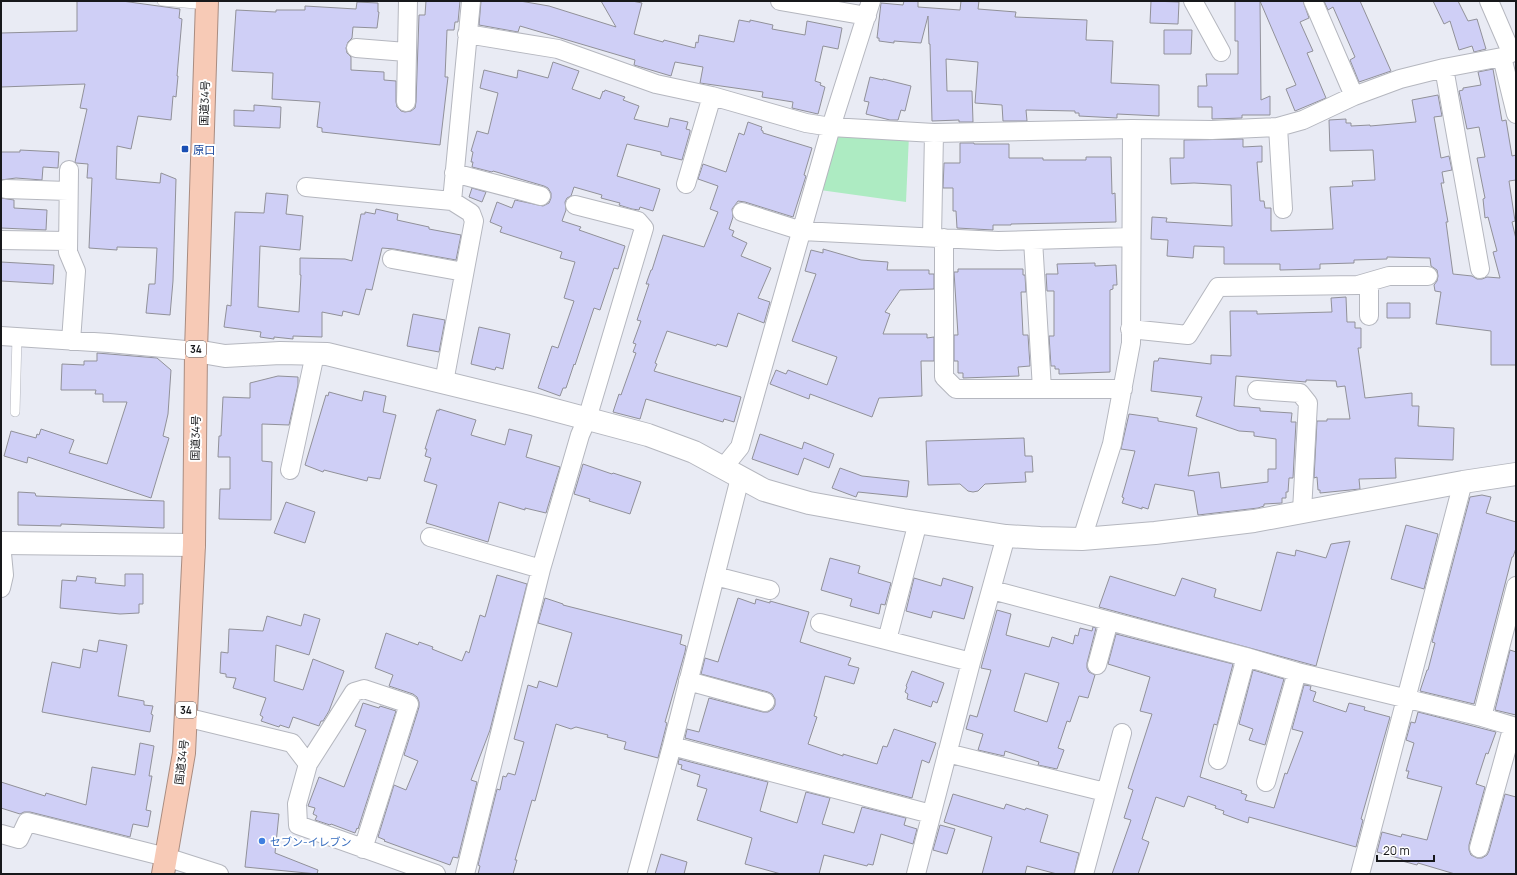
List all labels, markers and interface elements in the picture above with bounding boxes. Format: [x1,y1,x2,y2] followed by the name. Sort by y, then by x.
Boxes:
[196,80,212,126] street label: 国道34号
[193,142,215,157] place label: 原口
[180,144,190,154] marker: 原口
[186,341,206,357] road number: 34
[187,415,203,461] street label: 国道34号
[176,702,196,718] road number: 34
[171,738,191,786] street label: 国道34号
[270,834,352,849] place label: セブン-イレブン
[257,836,267,846] marker: セブン-イレブン
[1377,837,1434,863] scale bar
[1383,842,1410,859] text: 20 m

